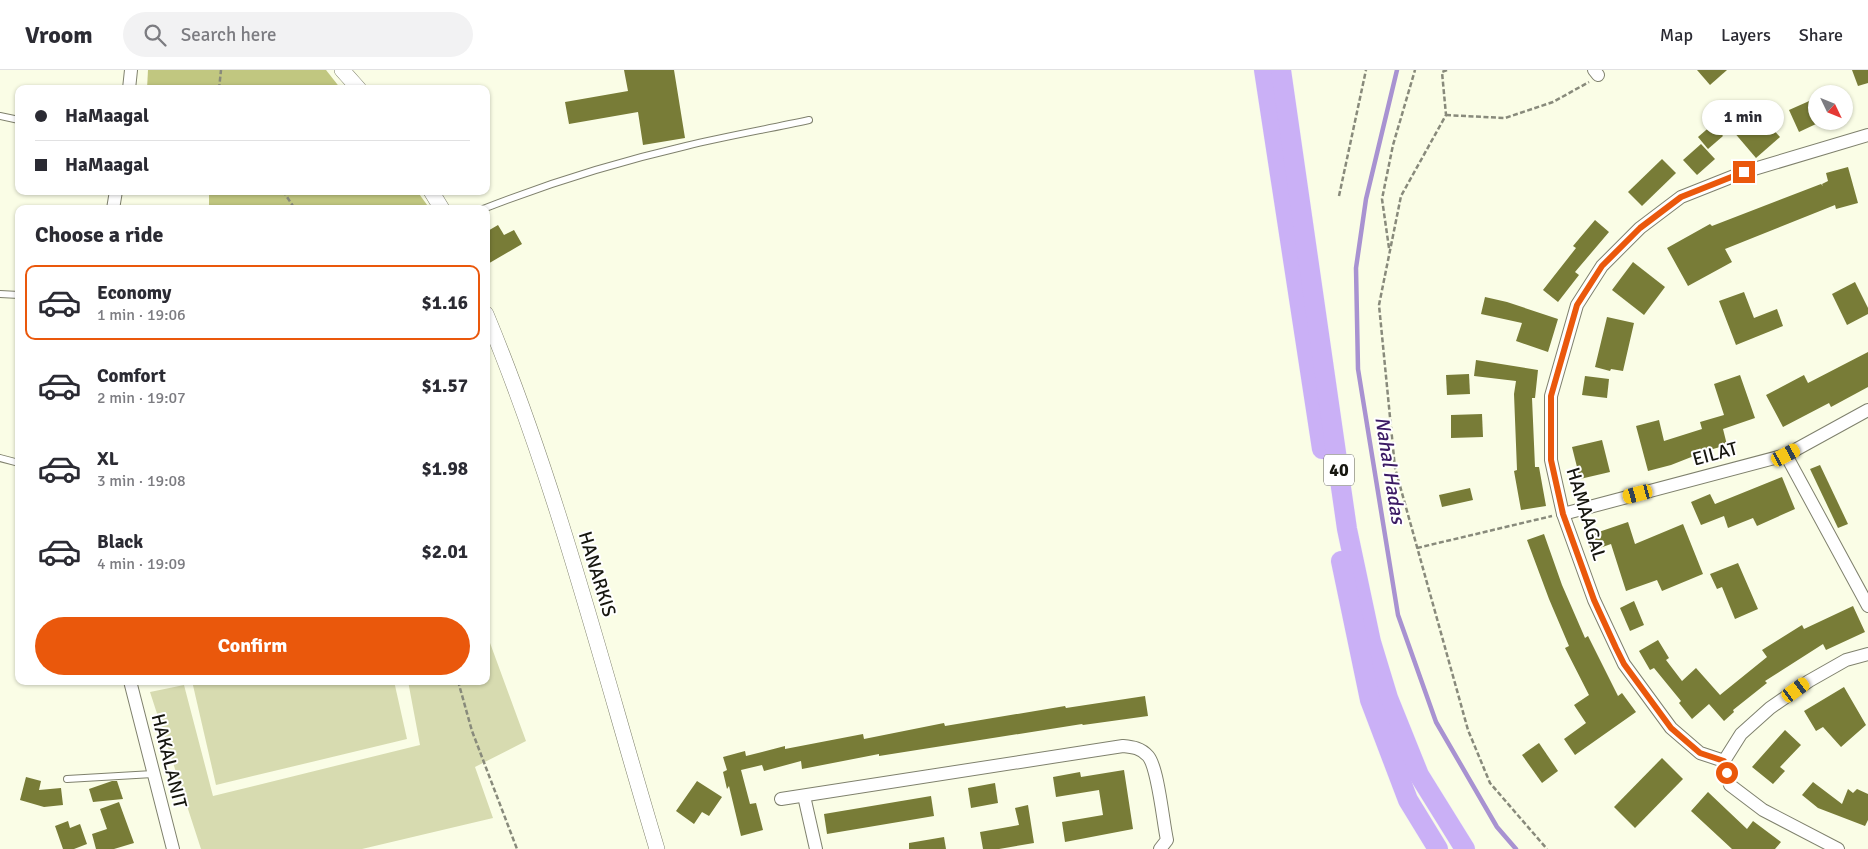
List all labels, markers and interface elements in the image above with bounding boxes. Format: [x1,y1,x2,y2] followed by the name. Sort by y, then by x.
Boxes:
[123,12,473,57] search box
[25,20,93,50] text: Vroom
[141,21,169,49] icon: search
[181,23,276,47] text: Search here
[1660,24,1693,46] text: Map
[1721,24,1771,46] text: Layers
[1799,24,1843,46] text: Share
[1808,85,1852,130] north arrow
[1808,85,1853,130] map controls
[1703,99,1785,134] callout: 1 min
[65,104,149,128] text: HaMaagal
[1724,107,1762,127] text: 1 min
[65,153,149,177] text: HaMaagal
[1733,161,1755,183] route end
[35,221,163,248] text: Choose a ride
[37,280,82,325] icon: car
[97,281,171,305] text: Economy
[422,291,468,315] text: $1.16
[97,305,186,325] text: 1 min · 19:06
[37,363,82,408] icon: car
[97,364,166,388] text: Comfort
[422,374,468,398] text: $1.57
[97,388,186,408] text: 2 min · 19:07
[1369,415,1411,528] water label: Nahal Hadas
[1690,436,1741,472] street label: EILAT
[1769,441,1802,469] car
[37,446,82,491] icon: car
[97,447,119,471] text: XL
[1324,454,1354,486] road number: 40
[422,457,468,481] text: $1.98
[1560,464,1612,564] street label: HAMAAGAL
[97,471,186,491] text: 3 min · 19:08
[1621,483,1654,505] car
[573,528,621,620] street label: HANARKIS
[37,529,82,574] icon: car
[97,530,143,554] text: Black
[422,540,468,564] text: $2.01
[97,554,186,574] text: 4 min · 19:09
[35,617,470,675] button: Confirm
[1779,675,1812,705] car
[146,711,192,811] street label: HAKALANIT
[1716,762,1738,784] route start

